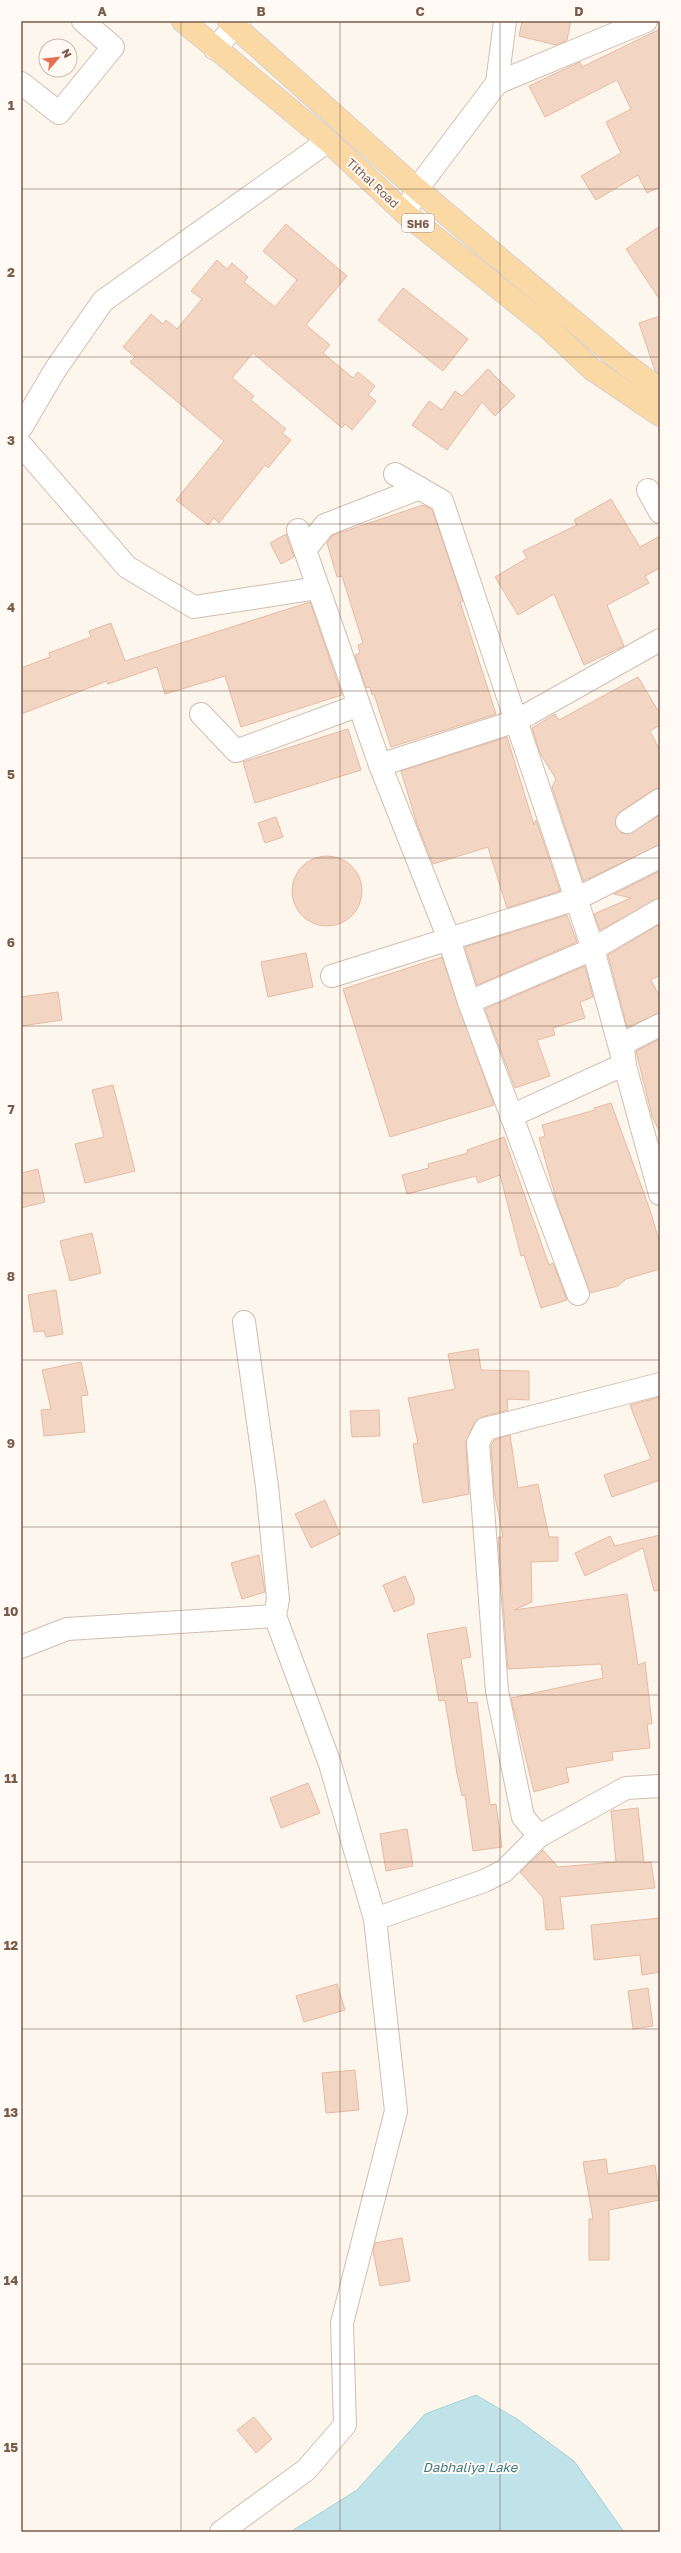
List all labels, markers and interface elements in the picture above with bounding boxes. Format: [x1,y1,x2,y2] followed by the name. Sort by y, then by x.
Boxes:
[97,3,107,19] text: A
[256,3,266,19] text: B
[415,3,425,19] text: C
[574,3,584,19] text: D
[38,38,78,78] north arrow
[60,46,75,60] text: N
[8,97,15,113] text: 1
[344,155,402,211] street label: Tithal Road
[402,214,434,232] road number: SH6
[7,264,15,280] text: 2
[7,432,15,448] text: 3
[7,599,15,615] text: 4
[7,766,15,782] text: 5
[7,934,15,950] text: 6
[7,1101,15,1117] text: 7
[7,1268,15,1284] text: 8
[7,1435,15,1451] text: 9
[3,1603,19,1619] text: 10
[4,1770,18,1786] text: 11
[4,1937,18,1953] text: 12
[4,2104,18,2120] text: 13
[4,2272,18,2288] text: 14
[4,2439,18,2455] text: 15
[423,2459,519,2475] water label: Dabhaliya Lake

